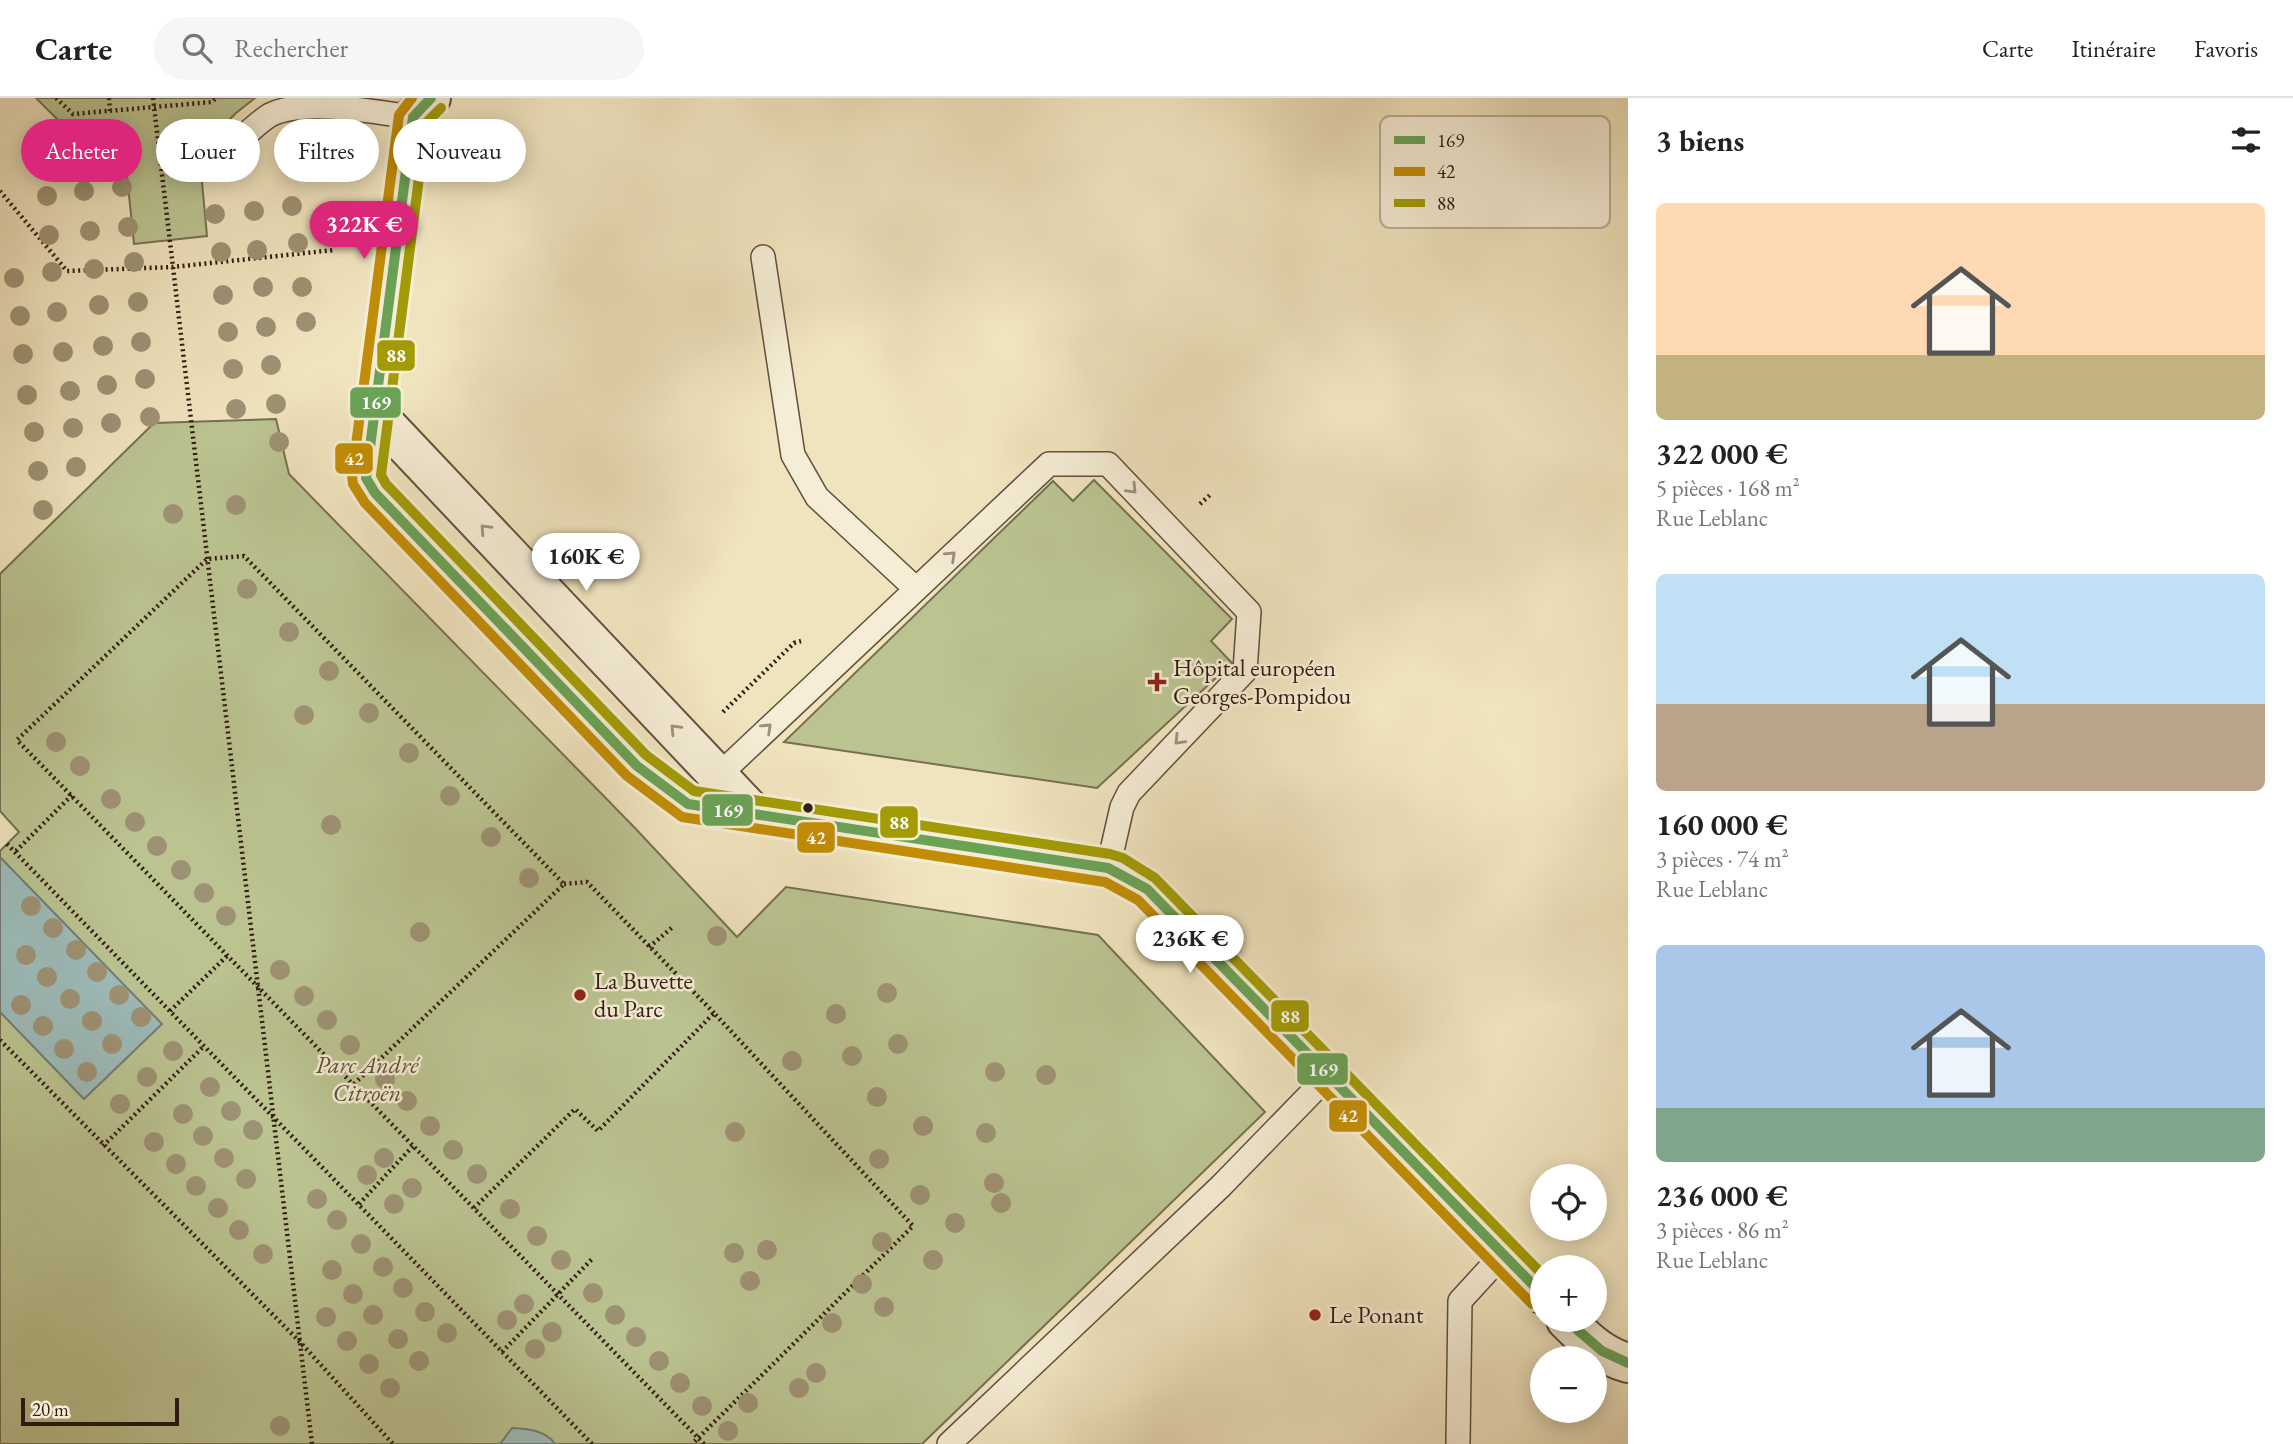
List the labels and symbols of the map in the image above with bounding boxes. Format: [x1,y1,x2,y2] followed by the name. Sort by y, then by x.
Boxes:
[1380,116,1610,228] legend
[1437,128,1464,153] text: 169
[1437,159,1455,184] text: 42
[1437,191,1455,216] text: 88
[307,202,421,261] pin: 322K €
[376,339,416,372] line badge: 88
[386,343,406,368] text: 88
[349,386,402,419] line badge: 169
[361,390,391,415] text: 169
[334,442,374,475] line badge: 42
[344,446,364,471] text: 42
[1123,481,1136,494] one-way arrow
[480,524,493,537] one-way arrow
[529,533,643,593] pin: 160K €
[943,551,956,564] one-way arrow
[1173,652,1352,711] place label: Hôpital européen Georges-Pompidou
[1147,672,1167,692] marker: Hôpital européen Georges-Pompidou
[670,724,683,737] one-way arrow
[759,724,772,737] one-way arrow
[1174,732,1187,745] one-way arrow
[701,793,754,827] line badge: 169
[713,798,743,823] text: 169
[801,801,815,815] unlabelled marker
[879,805,919,839] line badge: 88
[889,810,909,835] text: 88
[796,821,836,854] line badge: 42
[806,825,826,850] text: 42
[1133,916,1247,975] pin: 236K €
[594,965,693,1024] place label: La Buvette du Parc
[572,987,588,1003] marker: La Buvette du Parc
[1270,999,1310,1033] line badge: 88
[1280,1004,1300,1029] text: 88
[316,1049,420,1108] park label: Parc André Citroën
[1296,1052,1349,1086] line badge: 169
[1308,1057,1338,1082] text: 169
[1328,1099,1368,1133] line badge: 42
[1338,1103,1358,1128] text: 42
[1329,1299,1424,1330] place label: Le Ponant
[1307,1307,1323,1323] marker: Le Ponant
[21,1395,178,1427] scale bar

